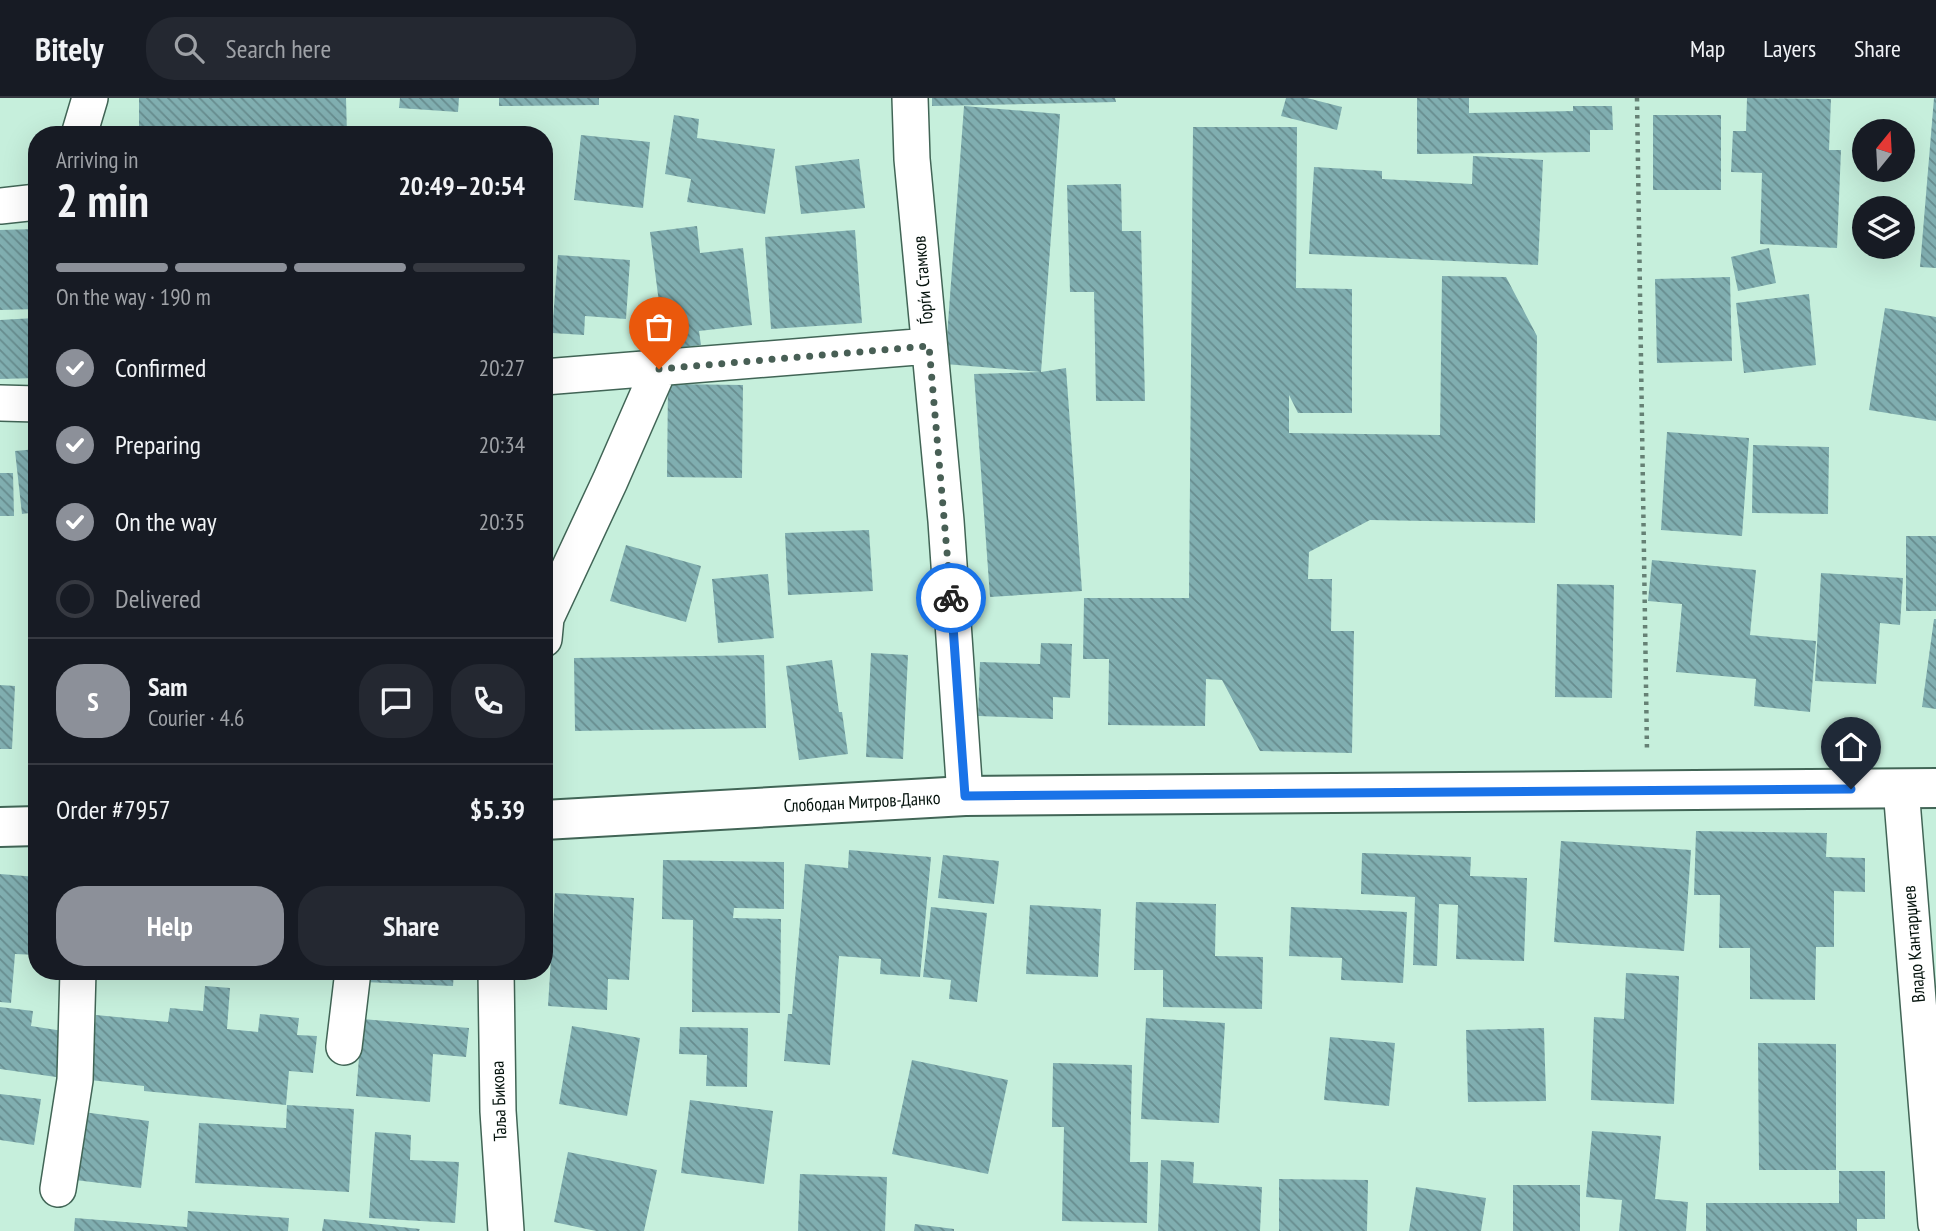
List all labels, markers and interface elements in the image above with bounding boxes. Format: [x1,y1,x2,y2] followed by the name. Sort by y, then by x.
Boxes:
[146,17,636,80] search box
[35,27,104,70] text: Bitely
[170,29,208,67] icon: search
[226,32,331,65] text: Search here
[1690,33,1725,64] text: Map
[1763,33,1816,64] text: Layers
[1854,33,1901,64] text: Share
[1852,119,1914,182] north arrow
[1852,119,1915,259] map controls
[56,145,138,174] text: Arriving in
[398,169,525,202] text: 20:49–20:54
[56,170,149,230] text: 2 min
[1852,196,1915,259] button: layers
[907,235,938,325] street label: Ѓорѓи Стамков
[56,282,211,311] text: On the way · 190 m
[629,297,689,369] pin
[640,308,678,346] icon: bag
[56,349,94,387] icon: check
[115,351,206,384] text: Confirmed
[479,353,525,382] text: 20:27
[56,426,94,464] icon: check
[115,428,201,461] text: Preparing
[479,430,525,459] text: 20:34
[56,503,94,541] icon: check
[115,505,217,538] text: On the way
[479,507,525,536] text: 20:35
[916,563,986,633] courier
[932,579,970,617] icon: bike
[115,582,201,615] text: Delivered
[359,664,433,738] button: chat
[451,664,525,738] button: phone
[148,670,187,703] text: Sam
[87,685,99,718] text: S
[148,703,244,732] text: Courier · 4.6
[1821,717,1881,789] pin
[1832,728,1870,766] icon: home
[783,786,941,817] street label: Слободан Митров-Данко
[56,793,171,826] text: Order #7957
[470,793,525,826] text: $5.39
[1897,885,1930,1004] street label: Владо Кантарџиев
[56,886,284,966] button: Help
[298,886,525,966] button: Share
[486,1060,511,1142] street label: Таља Бикова

